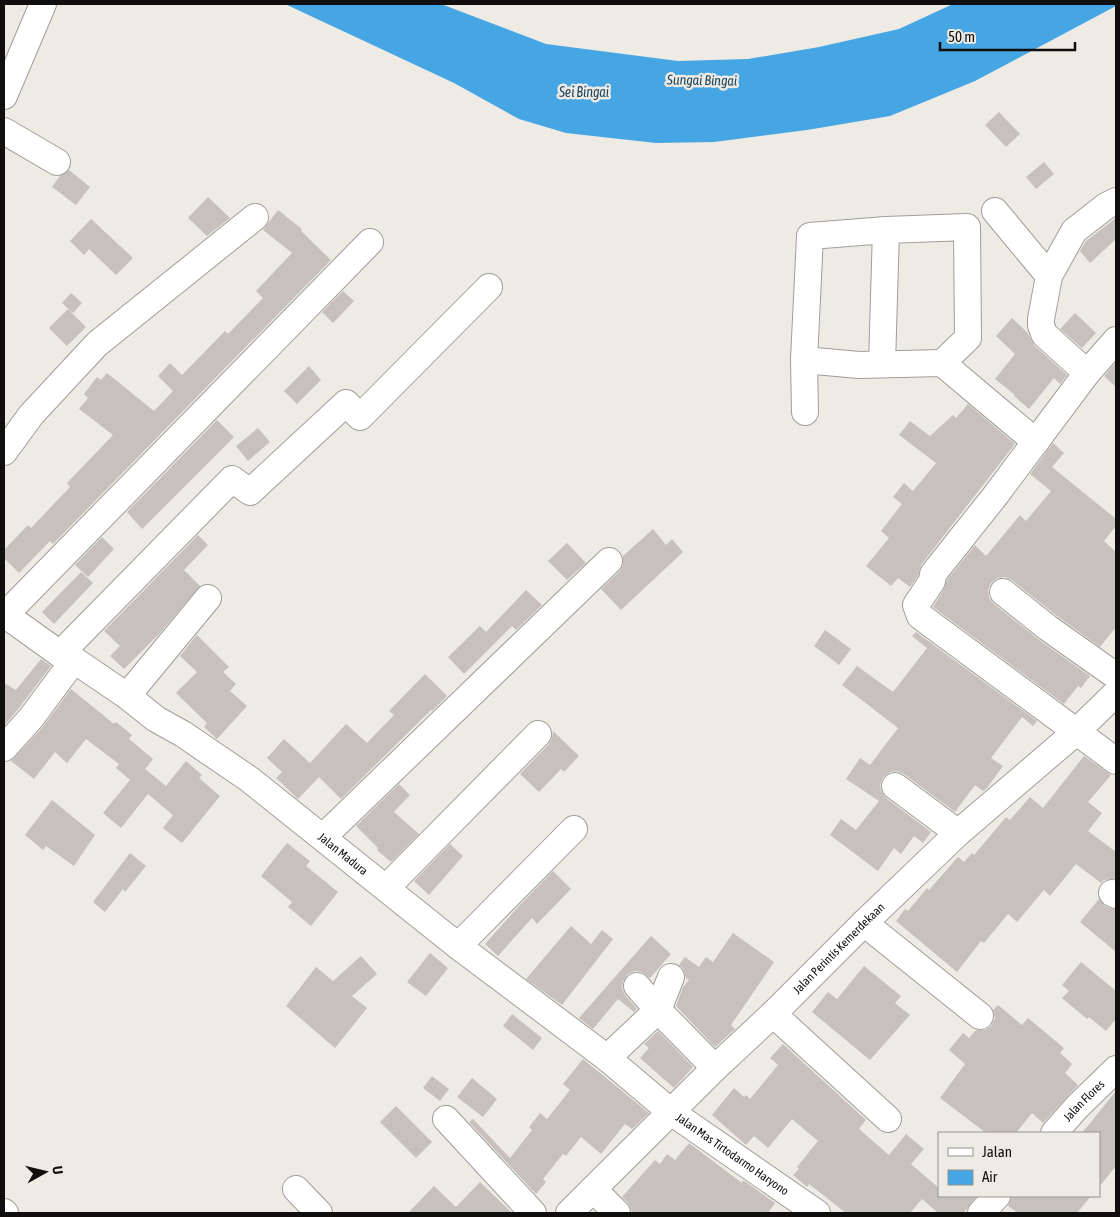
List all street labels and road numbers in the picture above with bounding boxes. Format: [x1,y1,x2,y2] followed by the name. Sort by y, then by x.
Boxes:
[315,830,371,878] street label: Jalan Madura
[790,900,888,997] street label: Jalan Perintis Kemerdekaan
[1061,1077,1107,1124] street label: Jalan Flores
[673,1110,792,1199] street label: Jalan Mas Tirtodarmo Haryono

